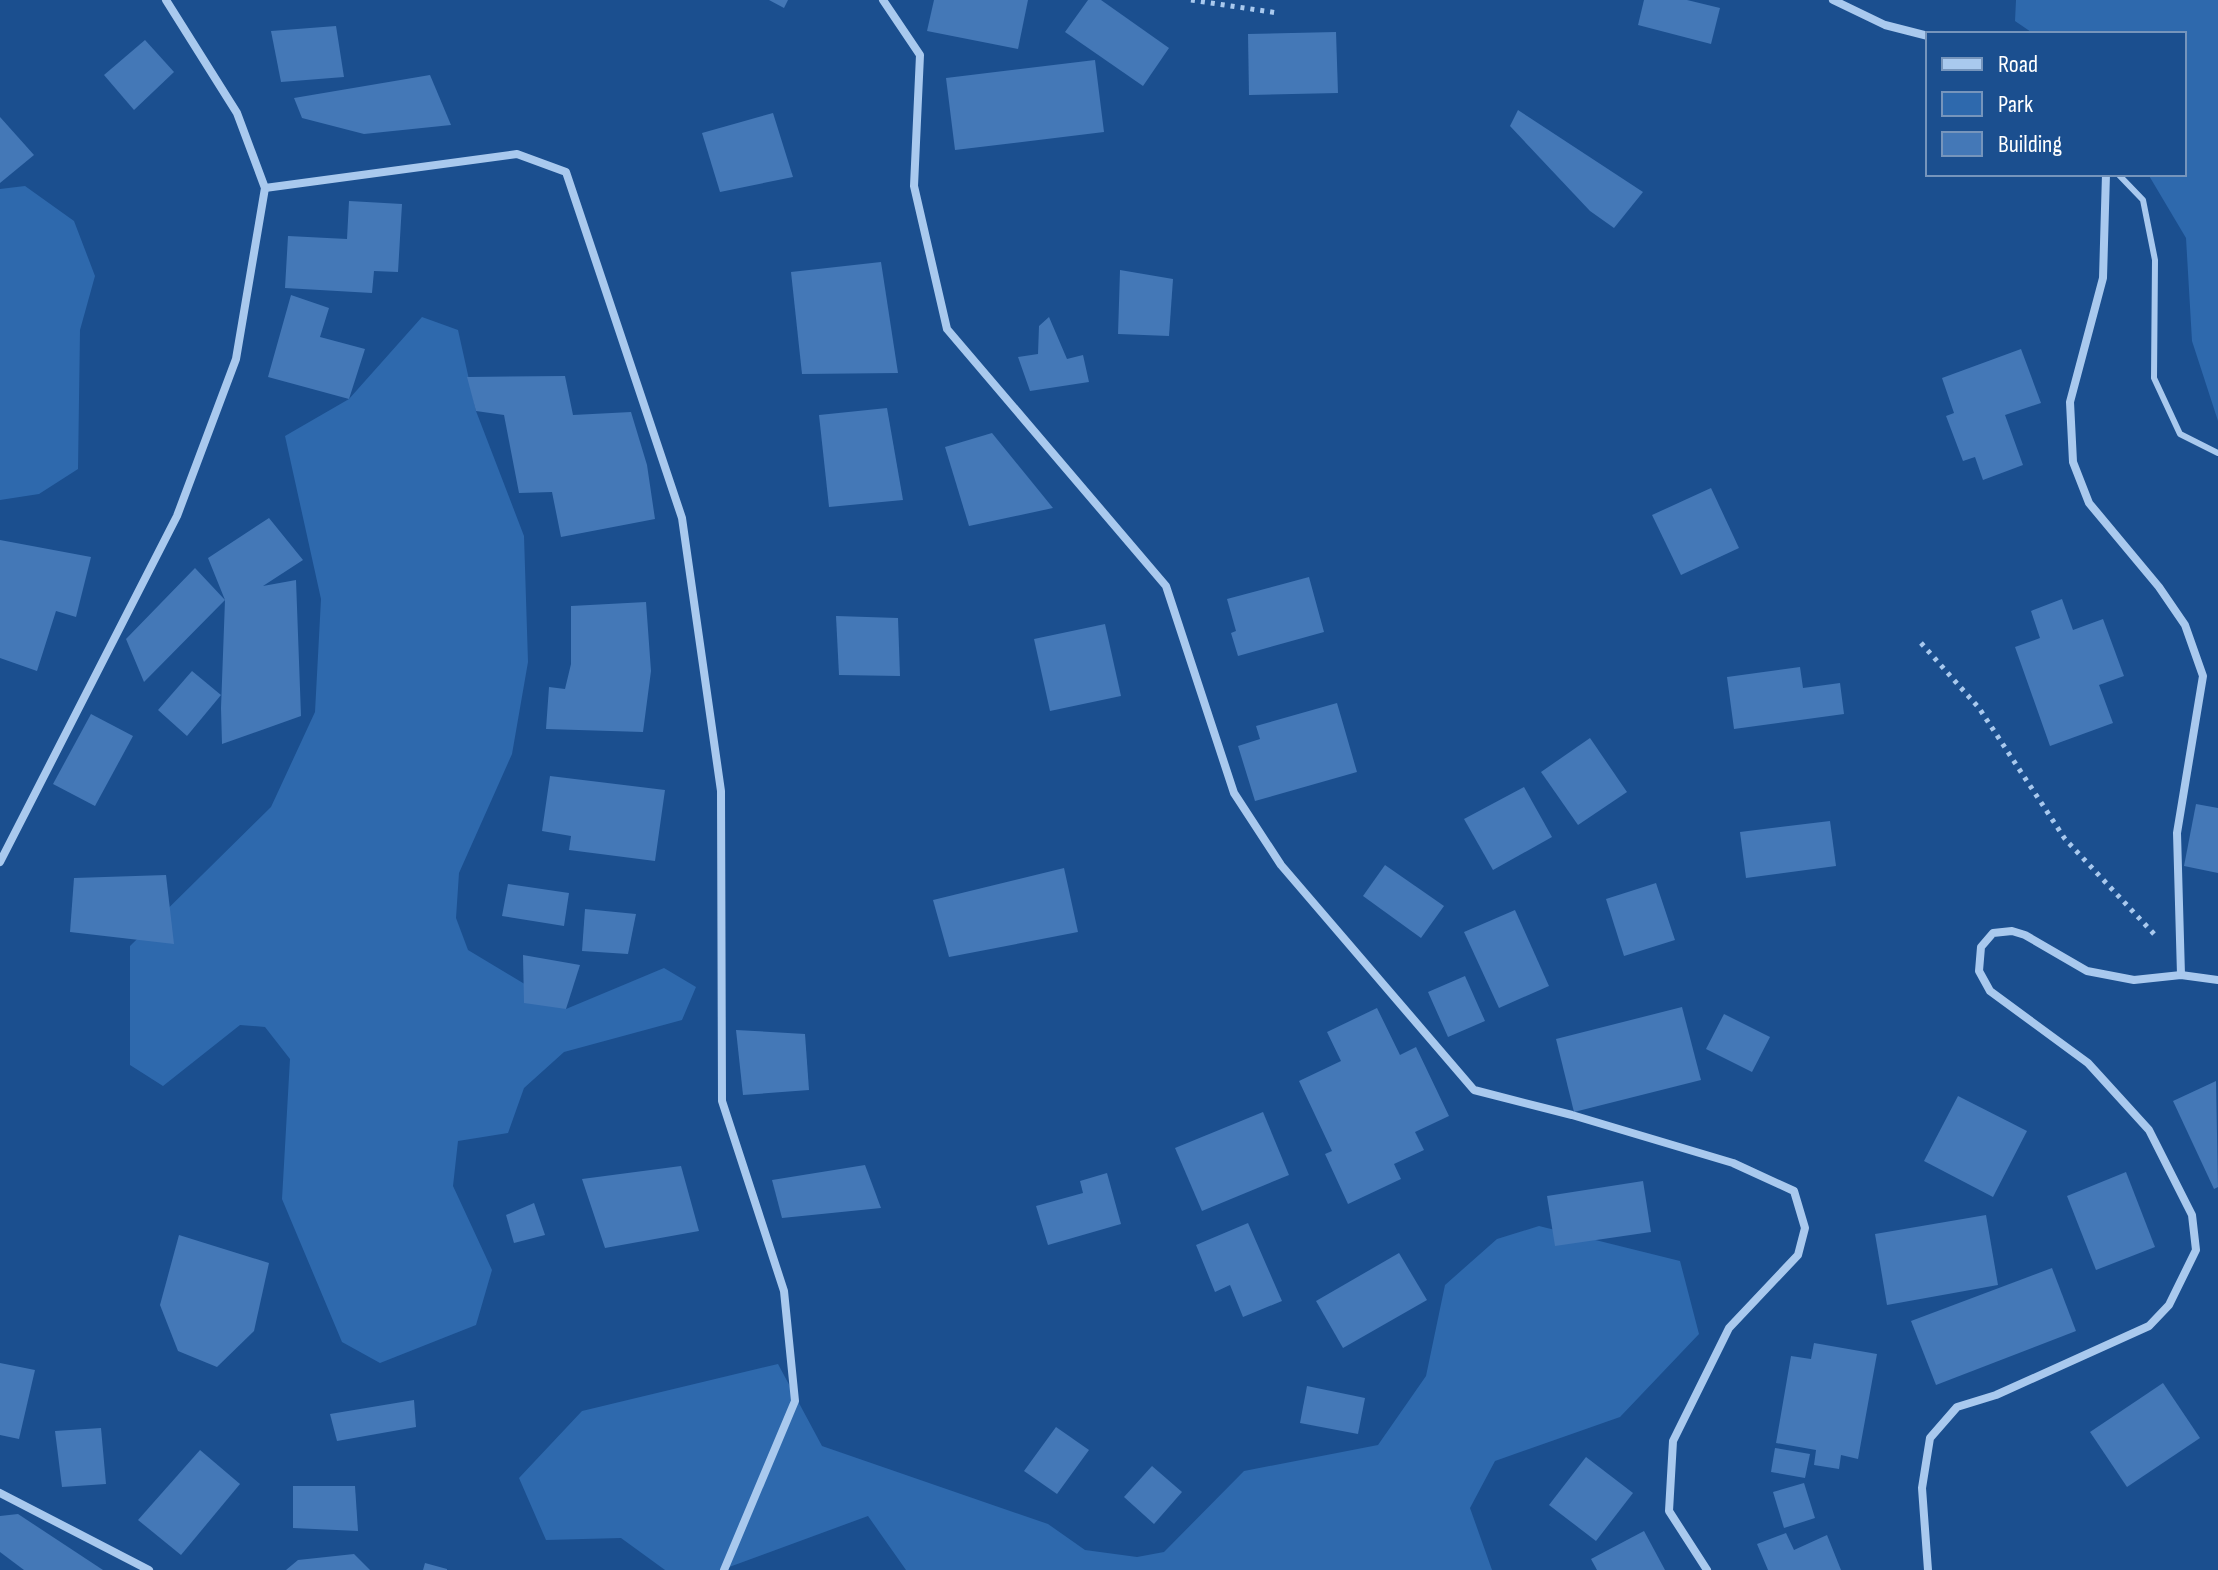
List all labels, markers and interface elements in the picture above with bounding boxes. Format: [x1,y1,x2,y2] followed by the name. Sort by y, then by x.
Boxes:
[1926,32,2186,176] legend
[1998,50,2038,79] text: Road
[1998,90,2033,119] text: Park
[1998,130,2062,159] text: Building

